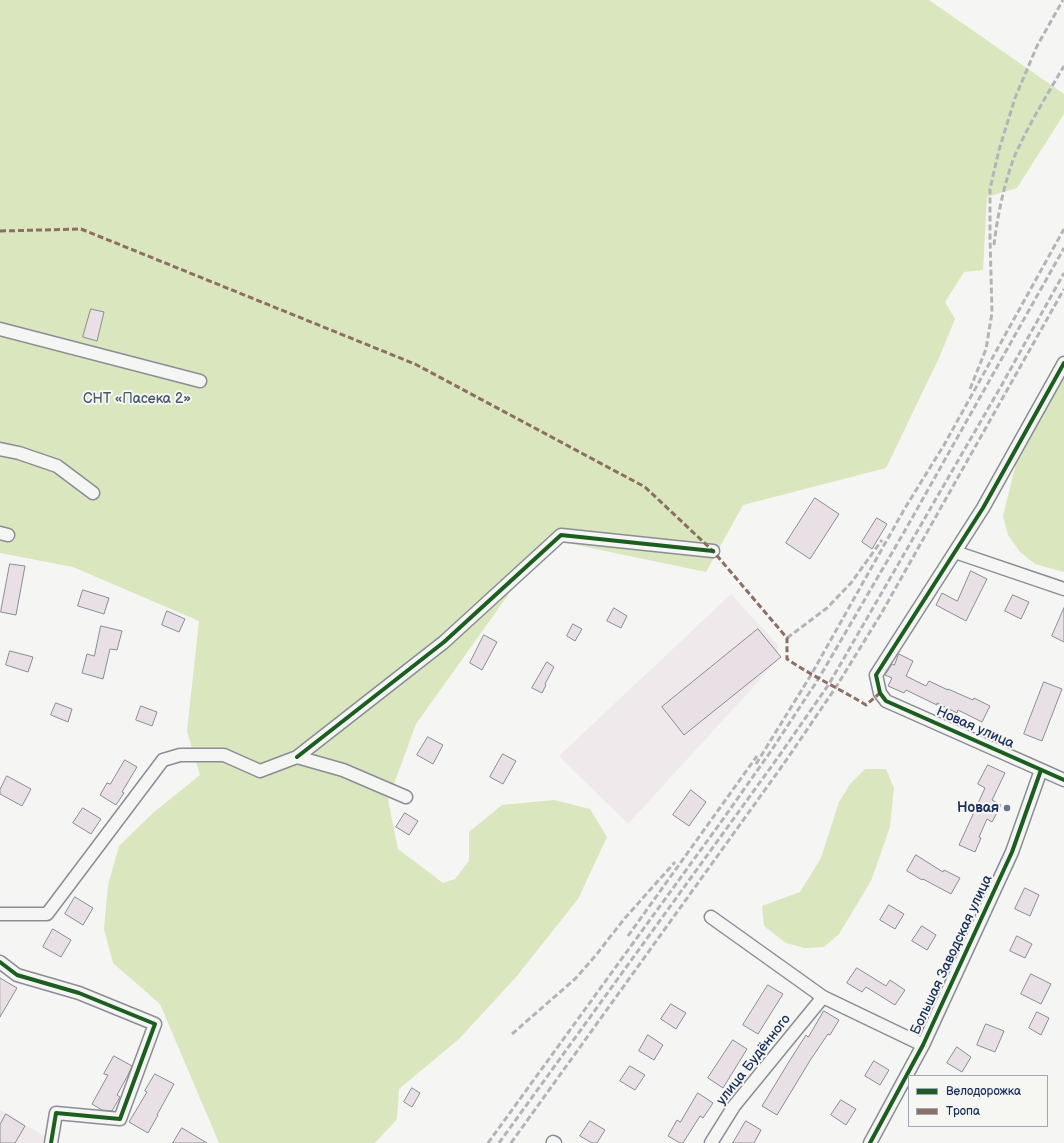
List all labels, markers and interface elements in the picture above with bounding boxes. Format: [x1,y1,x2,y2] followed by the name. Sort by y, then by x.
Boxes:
[83,391,191,407] park label: СНТ «Пасека 2»
[933,703,1017,753] street label: Новая улица
[957,800,999,816] place label: Новая
[1002,803,1012,813] marker: Новая
[908,872,996,1038] street label: Большая Заводская улица
[713,1011,795,1109] street label: улица Будённого
[908,1075,1048,1127] legend
[946,1084,1021,1099] text: Велодорожка
[946,1104,980,1119] text: Тропа

